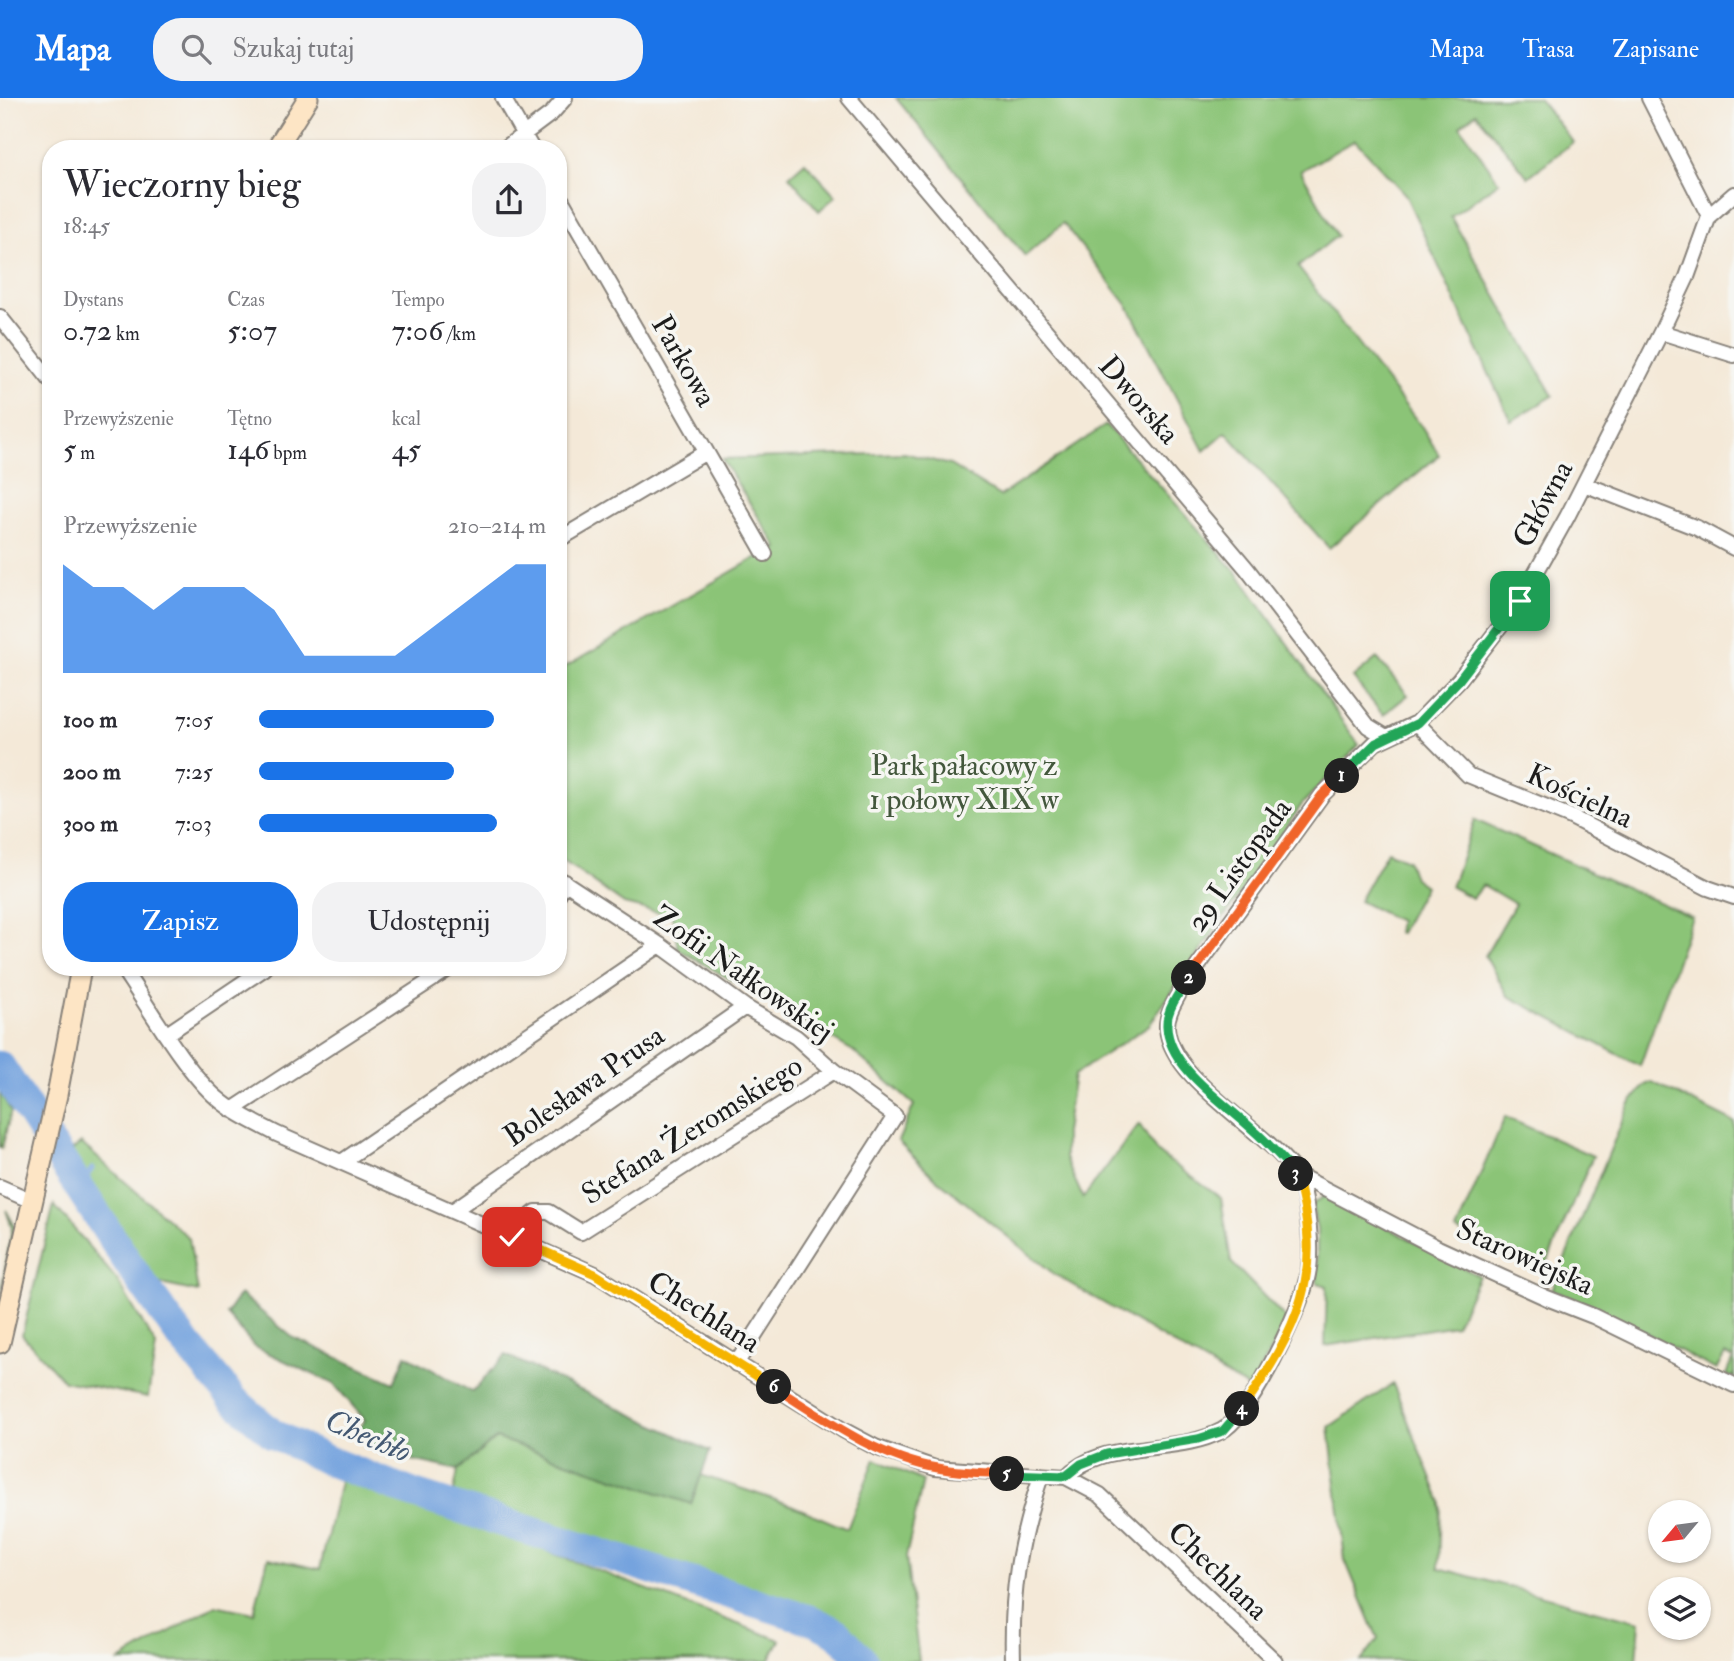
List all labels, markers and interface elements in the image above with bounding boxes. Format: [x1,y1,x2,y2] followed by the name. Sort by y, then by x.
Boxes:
[153,18,643,81] search box
[35,29,111,70] text: Mapa
[177,30,215,68] icon: search
[233,33,354,65] text: Szukaj tutaj
[1429,34,1484,65] text: Mapa
[1522,34,1574,65] text: Trasa
[1612,34,1699,65] text: Zapisane
[63,161,301,209] text: Wieczorny bieg
[472,163,546,237] button: share
[63,211,110,240] text: 18:45
[63,288,124,312] text: Dystans
[227,288,265,312] text: Czas
[392,288,445,312] text: Tempo
[643,309,725,414] street label: Parkowa
[63,312,112,349] text: 0.72
[227,312,277,349] text: 5:07
[392,312,443,349] text: 7:06
[112,322,140,346] text: km
[443,322,476,346] text: /km
[1091,348,1188,452] street label: Dworska
[63,407,174,431] text: Przewyższenie
[227,407,272,431] text: Tętno
[392,407,421,431] text: kcal
[63,431,76,468] text: 5
[227,431,269,468] text: 146
[392,431,421,468] text: 45
[76,441,95,465] text: m
[269,441,307,465] text: bpm
[1505,454,1582,554] street label: Główna
[63,511,197,540] text: Przewyższenie
[448,511,546,540] text: 210–214 m
[1490,571,1550,631] pin
[1501,582,1539,620] icon: arrive
[63,705,117,734] text: 100 m
[175,705,213,734] text: 7:05
[869,747,1059,818] park label: Park pałacowy z 1 połowy XIX w
[1521,755,1640,837] street label: Kościelna
[63,757,121,786] text: 200 m
[175,757,213,786] text: 7:25
[1324,758,1360,794] pin: 1
[1338,763,1345,787] text: 1
[1178,791,1300,939] street label: 29 Listopada
[63,809,118,838] text: 300 m
[175,809,212,838] text: 7:03
[63,882,298,962] button: Zapisz
[312,882,546,962] button: Udostępnij
[645,898,841,1050] street label: Zofii Nałkowskiej
[1172,960,1206,996] pin: 2
[1184,965,1193,989] text: 2
[497,1017,672,1155] street label: Bolesława Prusa
[575,1047,809,1213] street label: Stefana Żeromskiego
[1278,1156,1314,1192] pin: 3
[1292,1161,1299,1185] text: 3
[482,1207,542,1267] pin
[1450,1210,1600,1304] street label: Starowiejska
[493,1218,531,1256] icon: check
[641,1263,768,1361] street label: Chechlana
[756,1370,792,1404] pin: 6
[769,1374,778,1398] text: 6
[1224,1392,1260,1426] pin: 4
[1236,1396,1247,1420] text: 4
[319,1400,417,1472] water label: Chechło
[990,1456,1024,1492] pin: 5
[1002,1461,1011,1485] text: 5
[1648,1500,1712,1563] north arrow
[1648,1500,1711,1640] map controls
[1160,1514,1277,1628] street label: Chechlana
[1648,1577,1711,1640] button: layers

